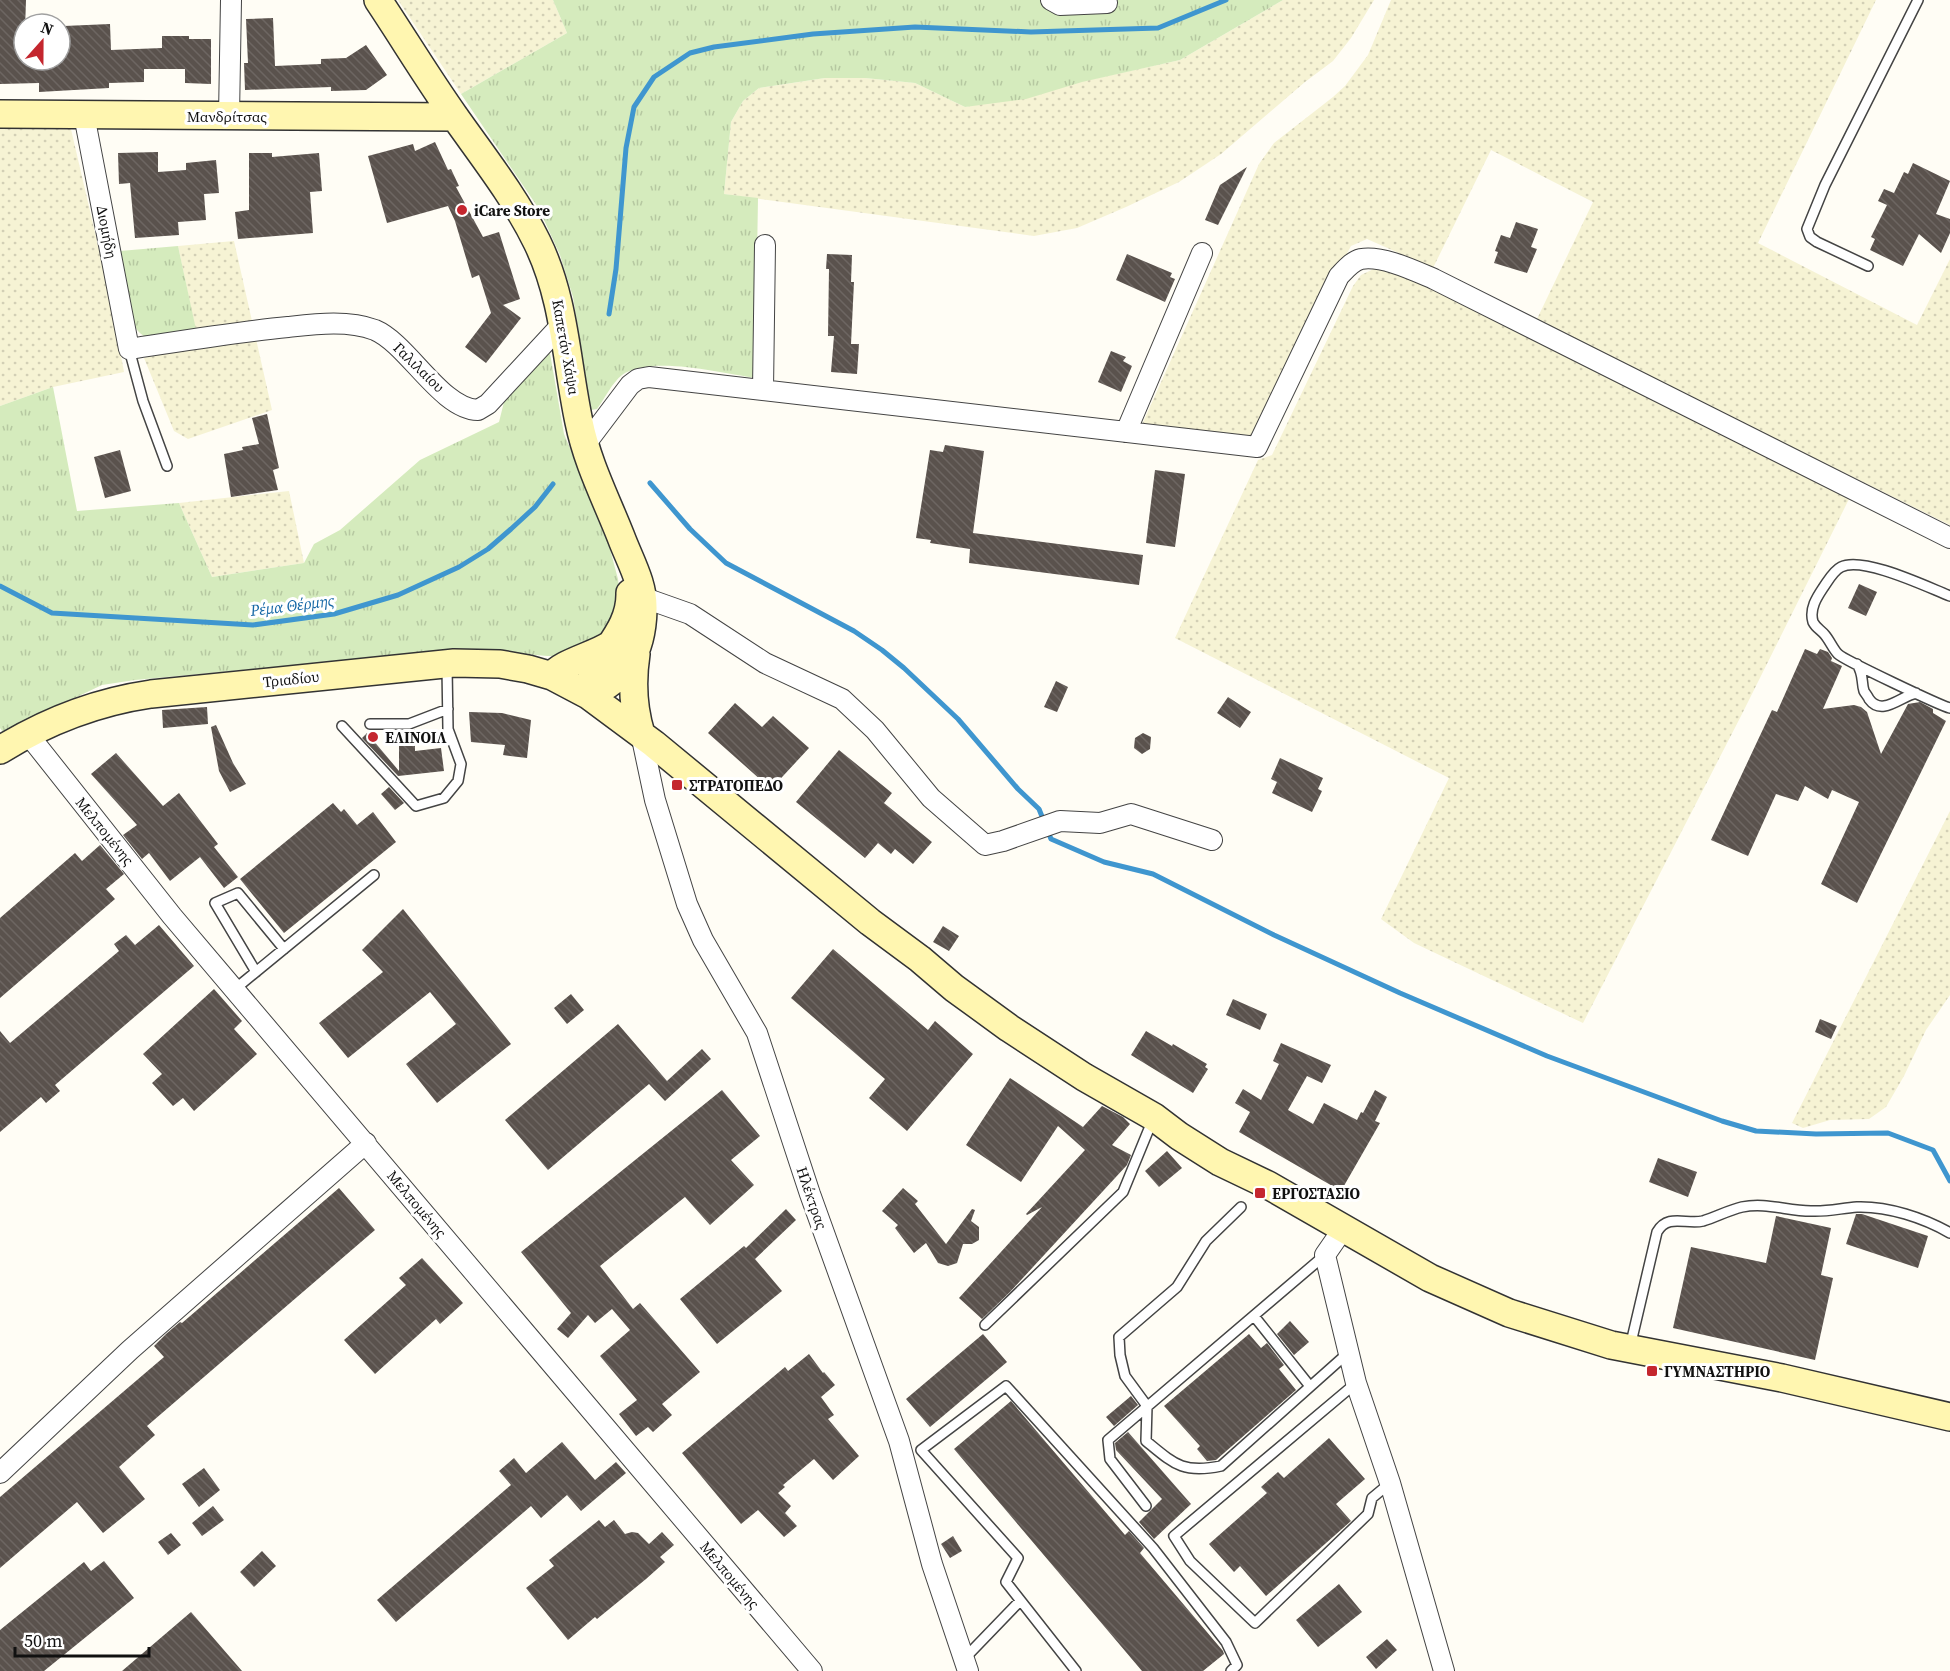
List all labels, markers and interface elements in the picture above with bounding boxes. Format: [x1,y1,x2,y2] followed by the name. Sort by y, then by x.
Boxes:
[12,12,72,72] north arrow
[38,16,57,40] text: N
[187,106,267,127] street label: Μανδρίτσας
[474,200,550,221] place label: iCare Store
[455,203,469,217] marker: iCare Store
[92,204,122,260] street label: Διομήδη
[547,298,585,397] street label: Καπετάν Χάψα
[389,337,449,397] street label: Γαλιλαίου
[248,589,336,621] water label: Ρέμα Θέρμης
[262,666,320,692] street label: Τριαδίου
[385,727,447,748] place label: ΕΛΙΝΟΙΛ
[366,730,380,744] marker: ΕΛΙΝΟΙΛ
[689,775,784,796] place label: ΣΤΡΑΤΟΠΕΔΟ
[670,778,684,792] marker: ΣΤΡΑΤΟΠΕΔΟ
[71,792,139,870] street label: Μελπομένης
[792,1164,833,1232] street label: Ηλέκτρας
[382,1166,452,1242] street label: Μελπομένης
[1272,1183,1361,1204] place label: ΕΡΓΟΣΤΑΣΙΟ
[1253,1186,1267,1200] marker: ΕΡΓΟΣΤΑΣΙΟ
[1664,1361,1771,1382] place label: ΓΥΜΝΑΣΤΗΡΙΟ
[1645,1364,1659,1378] marker: ΓΥΜΝΑΣΤΗΡΙΟ
[695,1537,765,1613] street label: Μελπομένης
[15,1620,148,1658] scale bar
[24,1628,62,1653] text: 50 m

